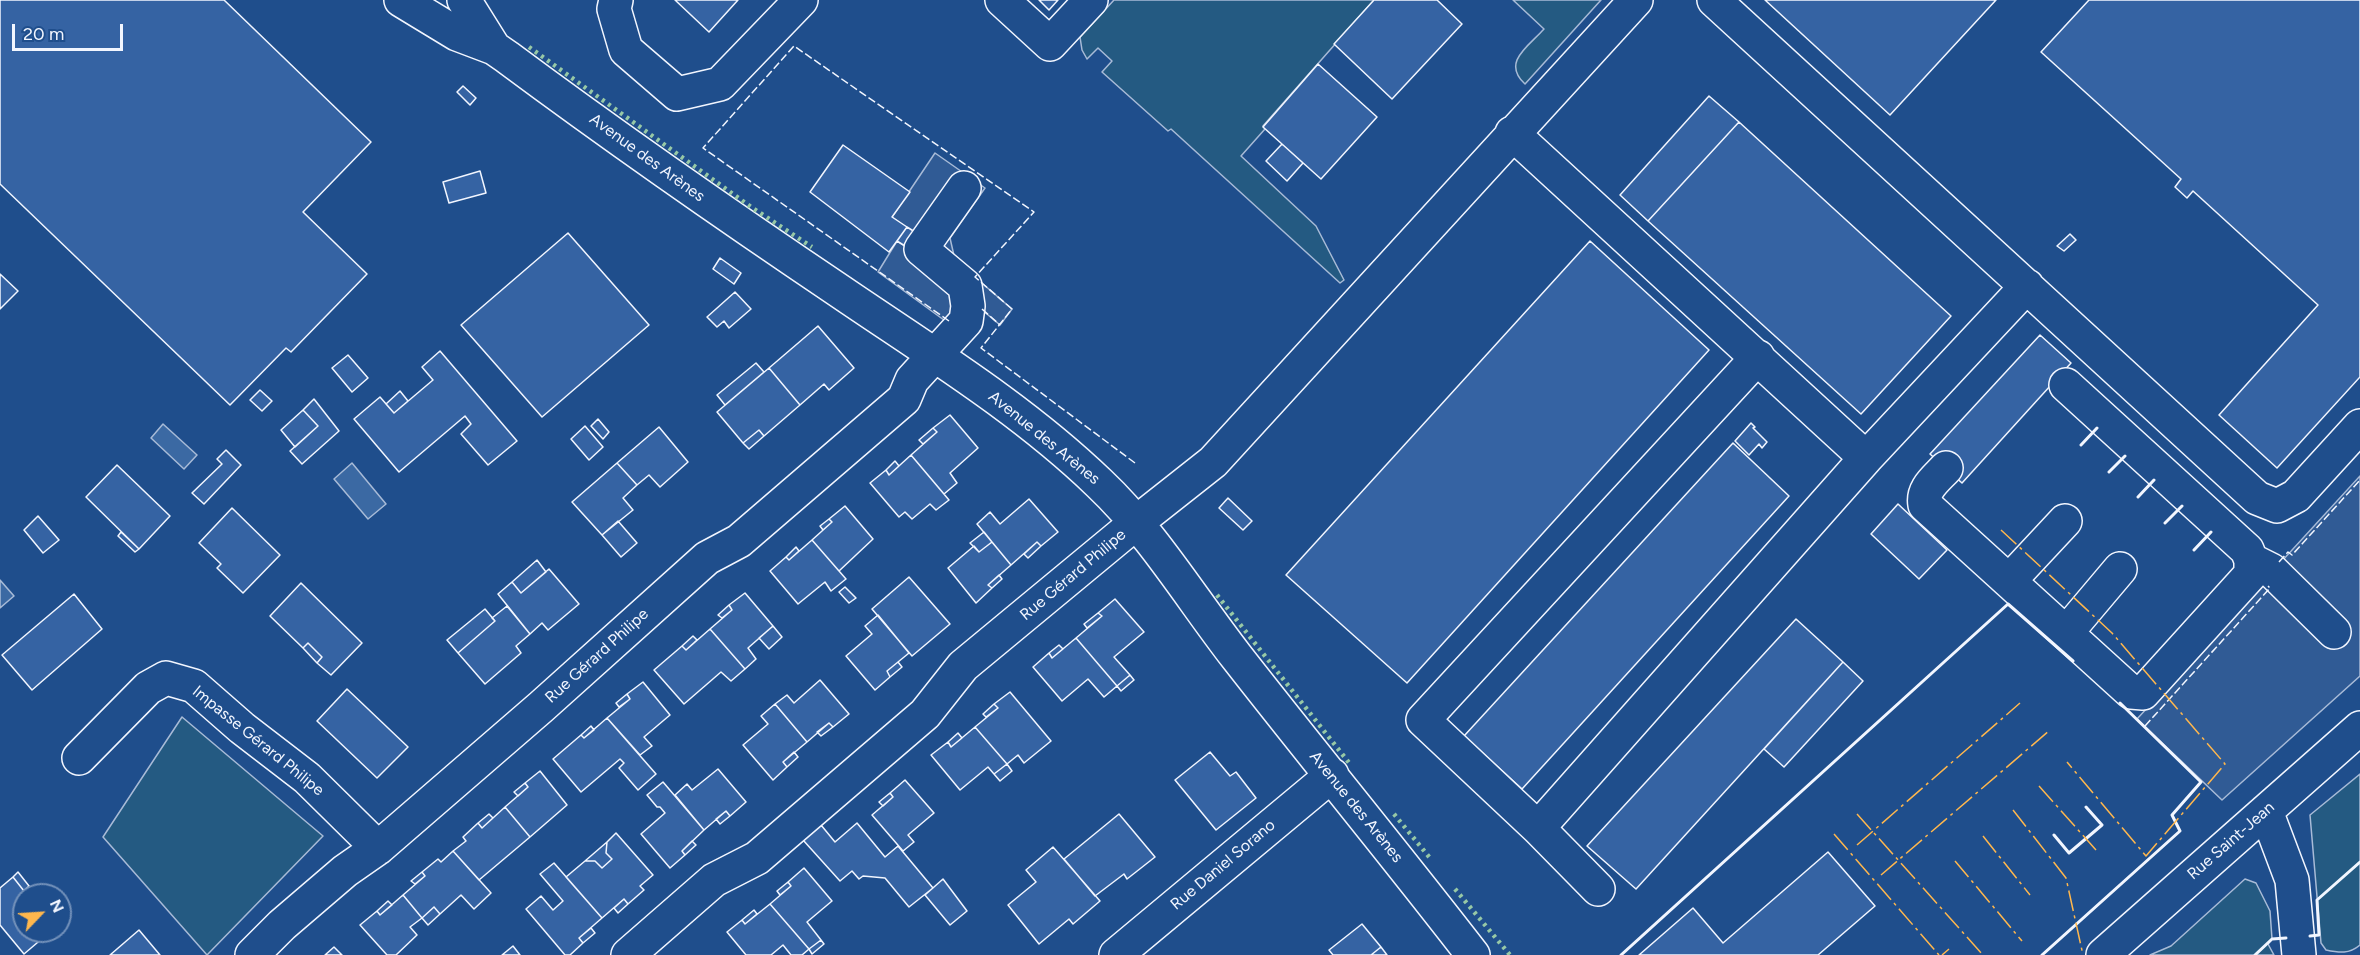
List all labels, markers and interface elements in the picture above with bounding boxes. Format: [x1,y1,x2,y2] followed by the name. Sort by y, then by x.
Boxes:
[15,12,126,50] scale bar
[23,23,64,45] text: 20 m
[586,110,708,206] street label: Avenue des Arènes
[984,387,1104,489] street label: Avenue des Arènes
[1016,525,1130,625] street label: Rue Gérard Philipe
[541,605,653,707] street label: Rue Gérard Philipe
[188,682,328,800] street label: Impasse Gérard Philipe
[1305,747,1407,867] street label: Avenue des Arènes
[2184,798,2278,884] street label: Rue Saint-Jean
[1167,816,1279,914] street label: Rue Daniel Sorano
[12,883,72,943] north arrow
[46,896,68,916] text: N

